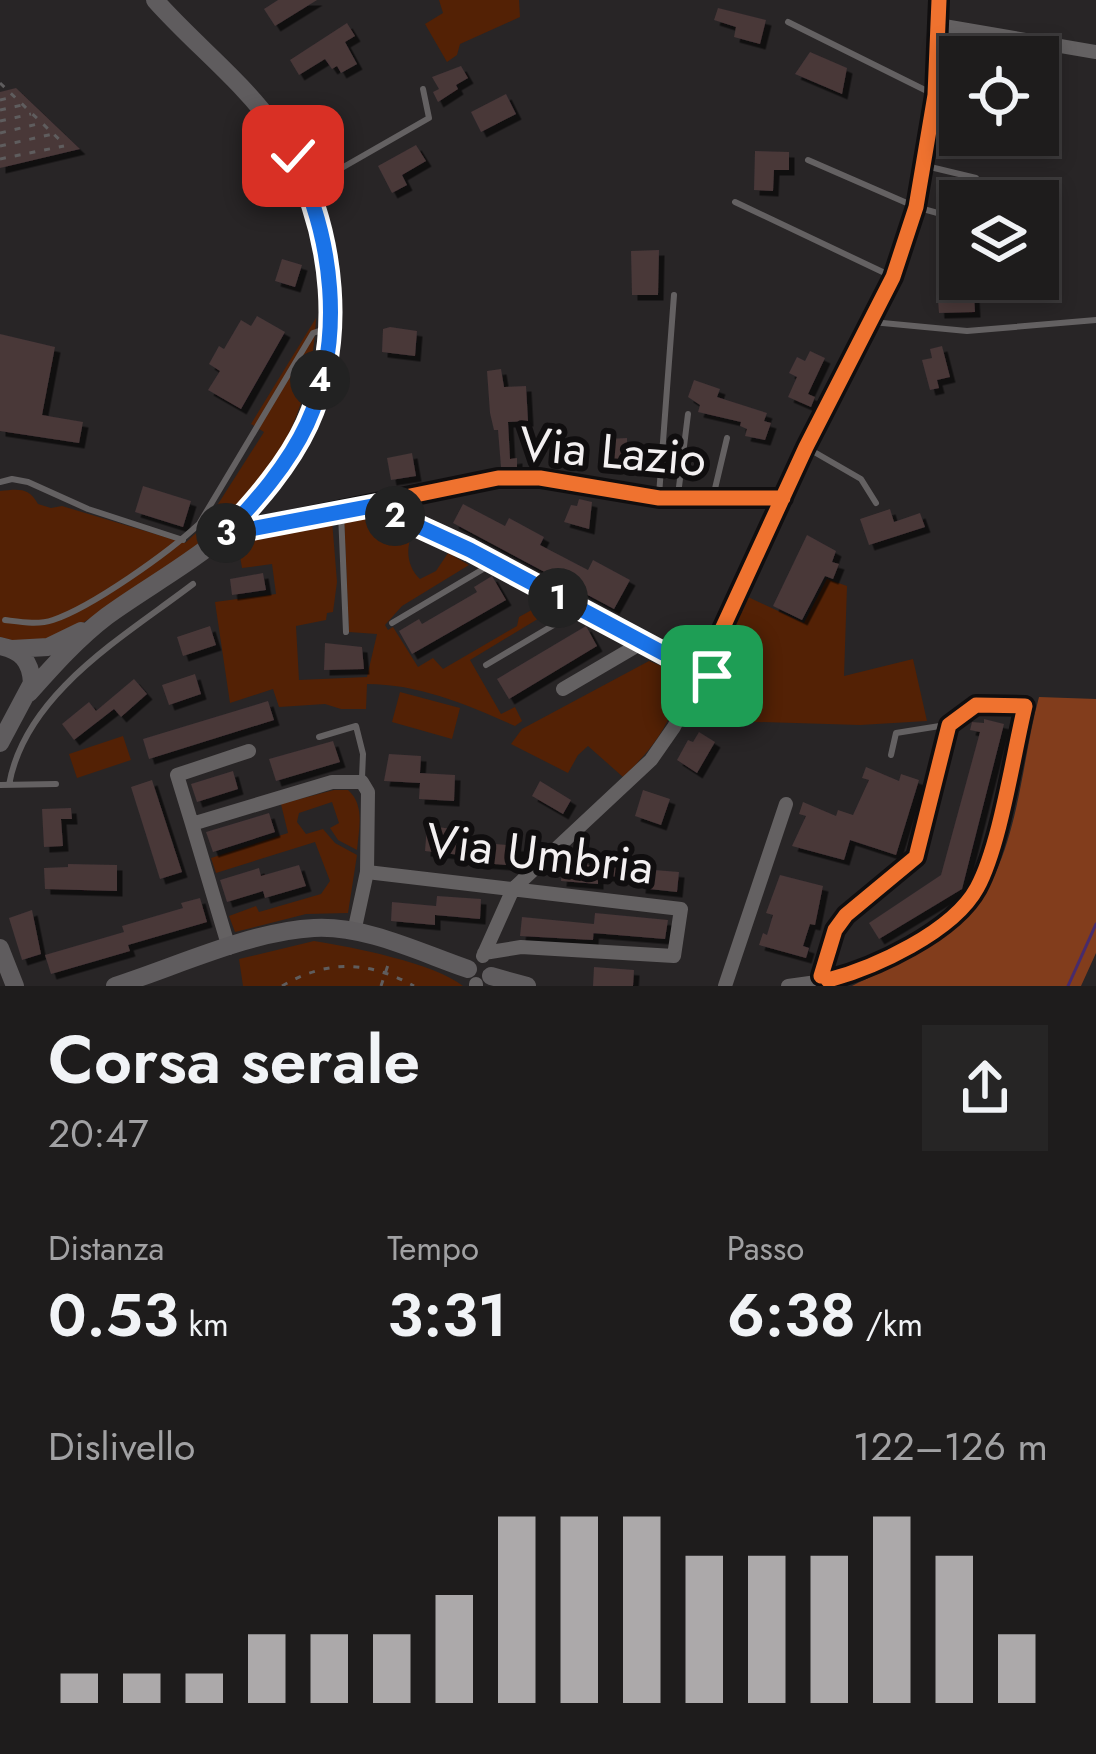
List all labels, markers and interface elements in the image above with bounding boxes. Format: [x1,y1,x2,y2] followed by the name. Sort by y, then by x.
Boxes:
[939,36,1059,300] map controls
[939,36,1059,156] button: locate
[242,105,344,207] pin
[260,123,326,189] icon: check
[939,180,1059,300] button: layers
[290,350,350,410] pin: 4
[308,356,332,403] text: 4
[517,409,709,494] street label: Via Lazio
[365,486,425,546] pin: 2
[384,492,406,539] text: 2
[196,503,256,563] pin: 3
[216,509,236,556] text: 3
[528,568,588,628] pin: 1
[550,574,566,621] text: 1
[661,625,763,727] pin
[679,643,745,709] icon: arrive
[422,805,658,902] street label: Via Umbria
[48,1012,420,1108] text: Corsa serale
[922,1025,1048,1151] button: share
[48,1105,149,1162] text: 20:47
[48,1225,165,1272] text: Distanza
[387,1225,479,1272] text: Tempo
[727,1225,804,1272] text: Passo
[48,1272,179,1359] text: 0.53
[387,1272,507,1359] text: 3:31
[727,1272,856,1359] text: 6:38
[179,1301,229,1348] text: km
[856,1301,923,1348] text: /km
[48,1418,195,1475] text: Dislivello
[853,1418,1048,1475] text: 122–126 m

